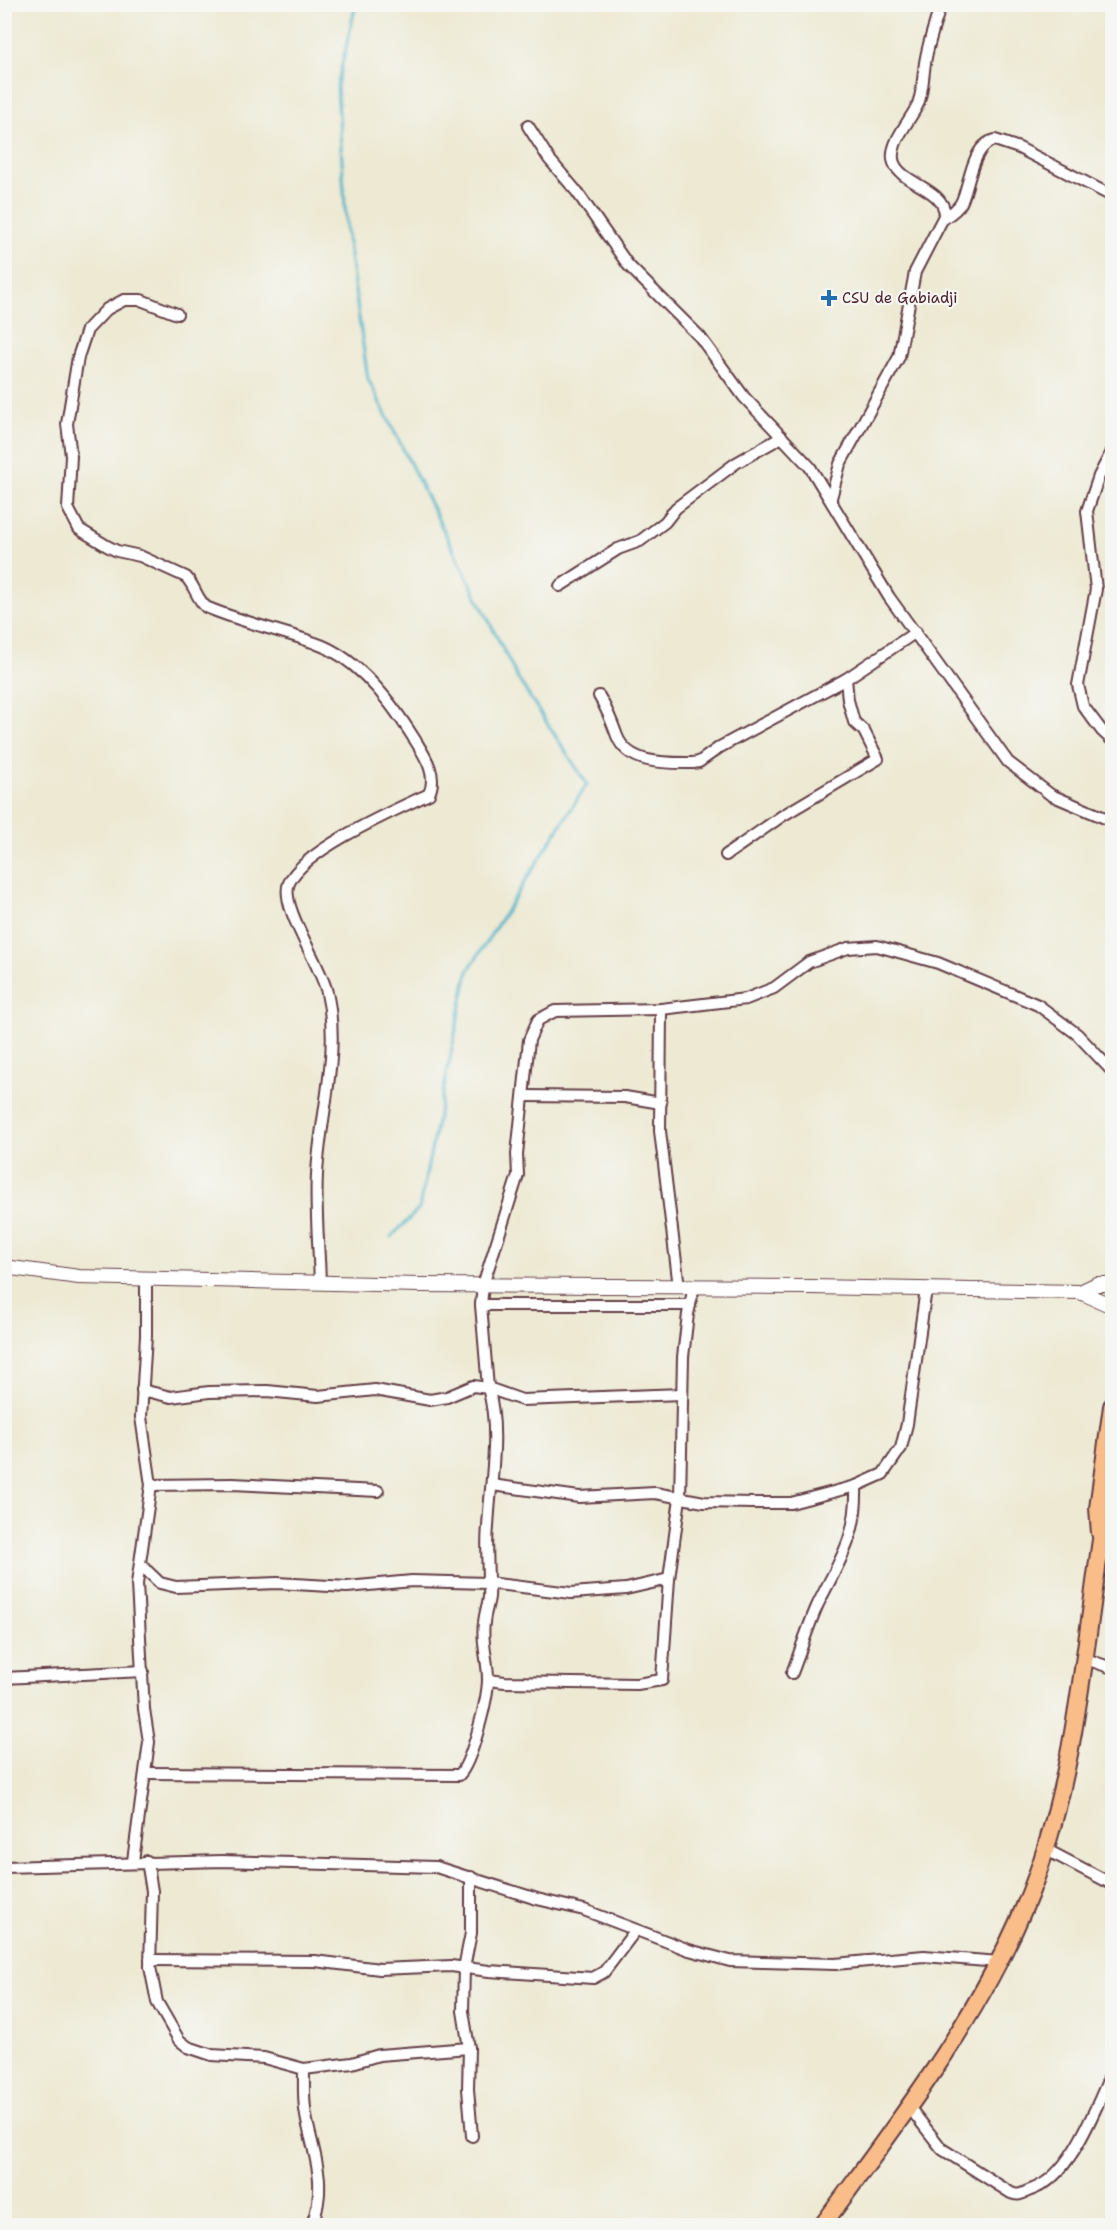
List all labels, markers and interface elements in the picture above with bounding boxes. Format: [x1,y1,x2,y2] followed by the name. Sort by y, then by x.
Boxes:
[842,288,958,308] place label: CSU de Gabiadji
[820,289,838,307] marker: CSU de Gabiadji

